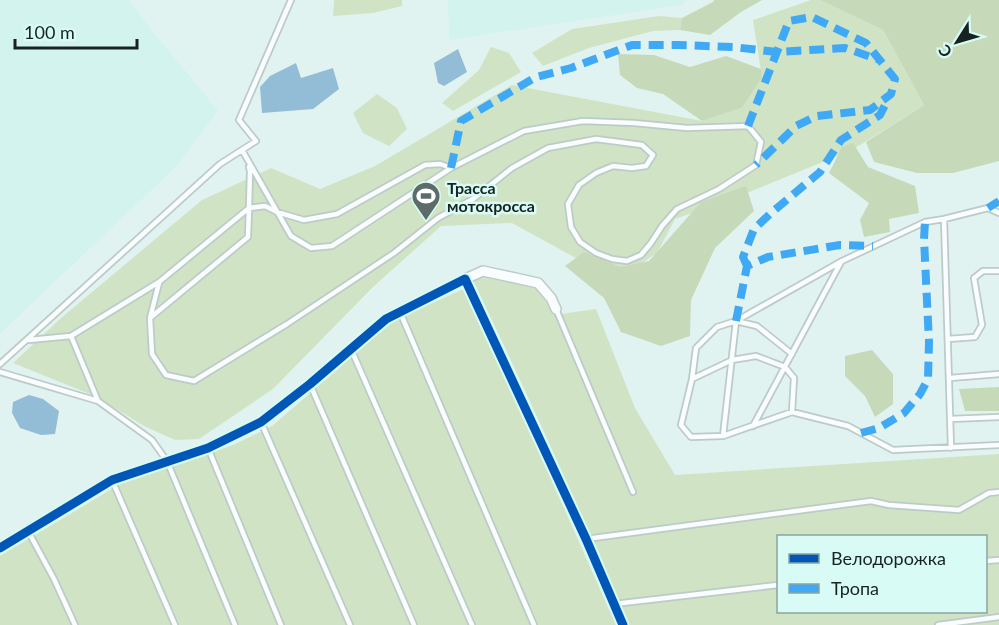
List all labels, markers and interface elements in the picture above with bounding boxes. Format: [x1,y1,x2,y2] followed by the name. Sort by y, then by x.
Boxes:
[15,12,136,50] scale bar
[927,12,987,72] north arrow
[24,21,75,43] text: 100 m
[934,41,955,61] text: С
[447,178,535,215] place label: Трасса мотокросса
[410,180,442,222] sports icon: Трасса мотокросса
[777,535,987,613] legend
[831,547,946,569] text: Велодорожка
[831,577,879,599] text: Тропа

